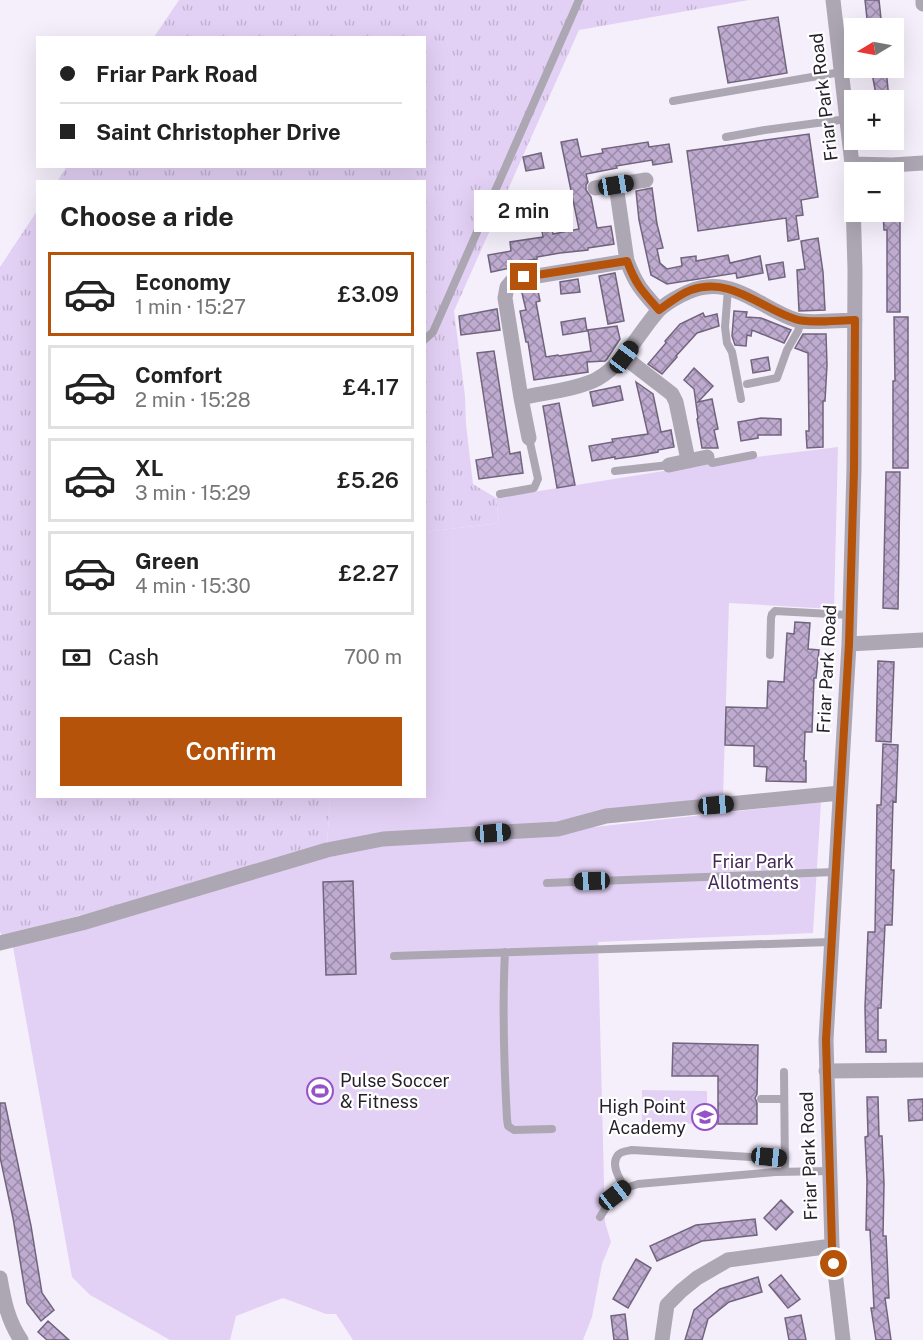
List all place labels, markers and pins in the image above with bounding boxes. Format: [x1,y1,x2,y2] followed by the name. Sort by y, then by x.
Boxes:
[340,1070,450,1112] place label: Pulse Soccer & Fitness
[305,1076,335,1106] sports icon: Pulse Soccer & Fitness
[599,1096,686,1138] place label: High Point Academy
[690,1102,720,1132] school or university icon: High Point Academy

